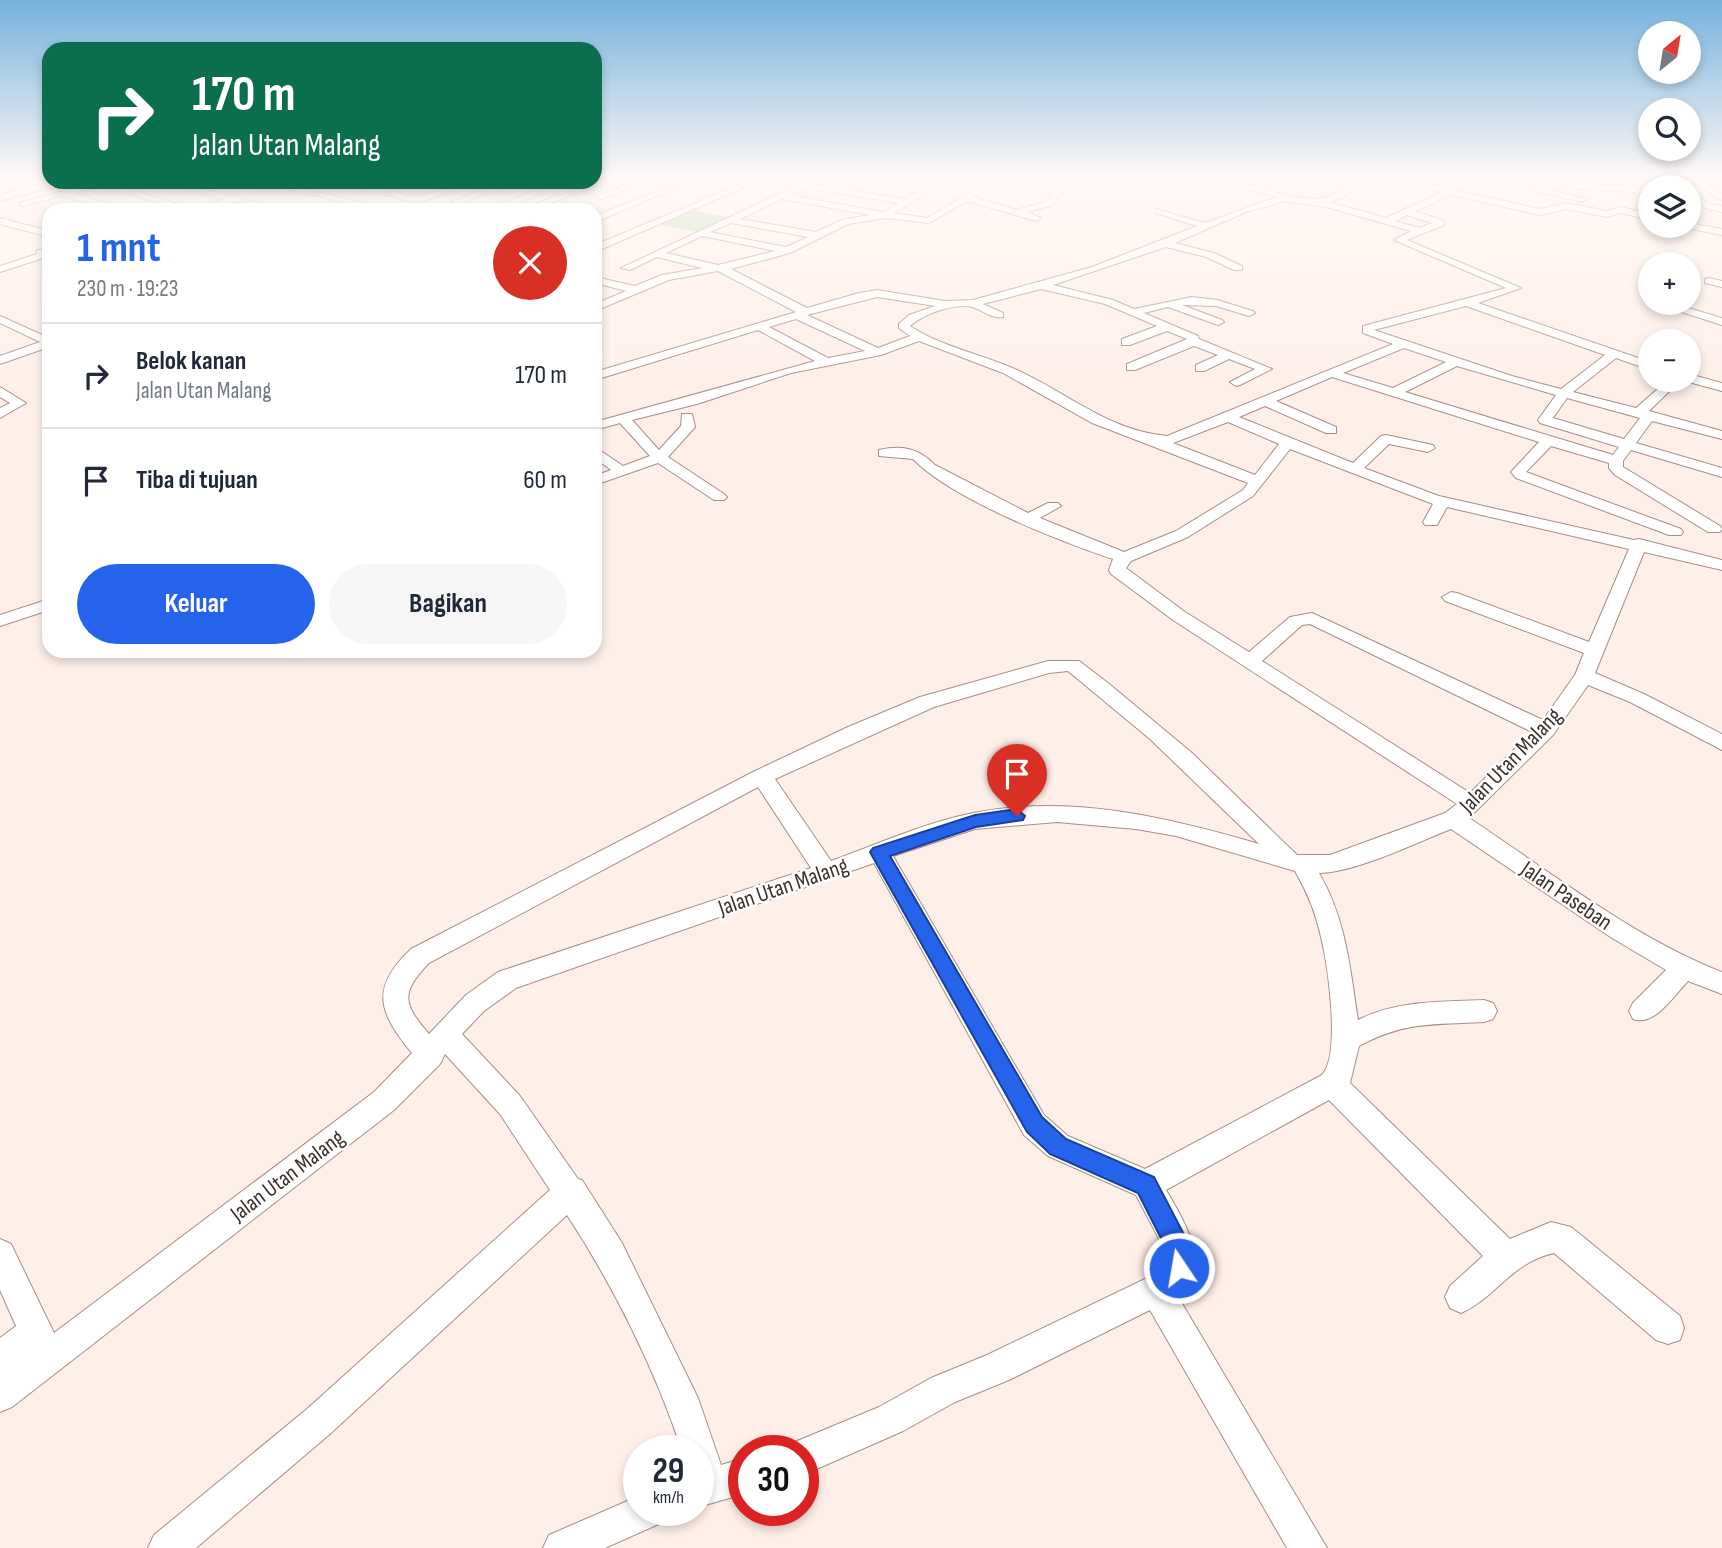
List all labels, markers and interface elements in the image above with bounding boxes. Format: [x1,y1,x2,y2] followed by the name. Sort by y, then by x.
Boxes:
[1638,21,1701,84] north arrow
[1638,21,1701,392] map controls
[192,66,296,125] text: 170 m
[77,70,168,161] icon: right
[1638,98,1701,161] button: search
[192,126,381,165] text: Jalan Utan Malang
[1638,175,1701,238] button: layers
[77,223,161,274] text: 1 mnt
[493,226,567,300] button: close
[1638,252,1701,315] button: +
[77,275,178,303] text: 230 m · 19:23
[1638,329,1701,392] button: −
[136,346,246,377] text: Belok kanan
[77,357,115,395] icon: right
[515,360,567,391] text: 170 m
[136,377,272,405] text: Jalan Utan Malang
[77,462,115,500] icon: arrive
[136,465,258,496] text: Tiba di tujuan
[523,465,567,496] text: 60 m
[77,564,315,644] button: Keluar
[329,564,567,644] button: Bagikan
[1453,702,1568,820] street label: Jalan Utan Malang
[987,744,1047,816] pin
[998,755,1036,793] icon: arrive
[714,852,852,923] street label: Jalan Utan Malang
[1515,855,1617,937] street label: Jalan Paseban
[224,1124,350,1228] street label: Jalan Utan Malang
[1142,1231,1216,1305] position arrow
[728,1435,819,1526] speed limit sign: 30
[653,1450,684,1493] text: 29
[653,1487,684,1508] text: km/h

